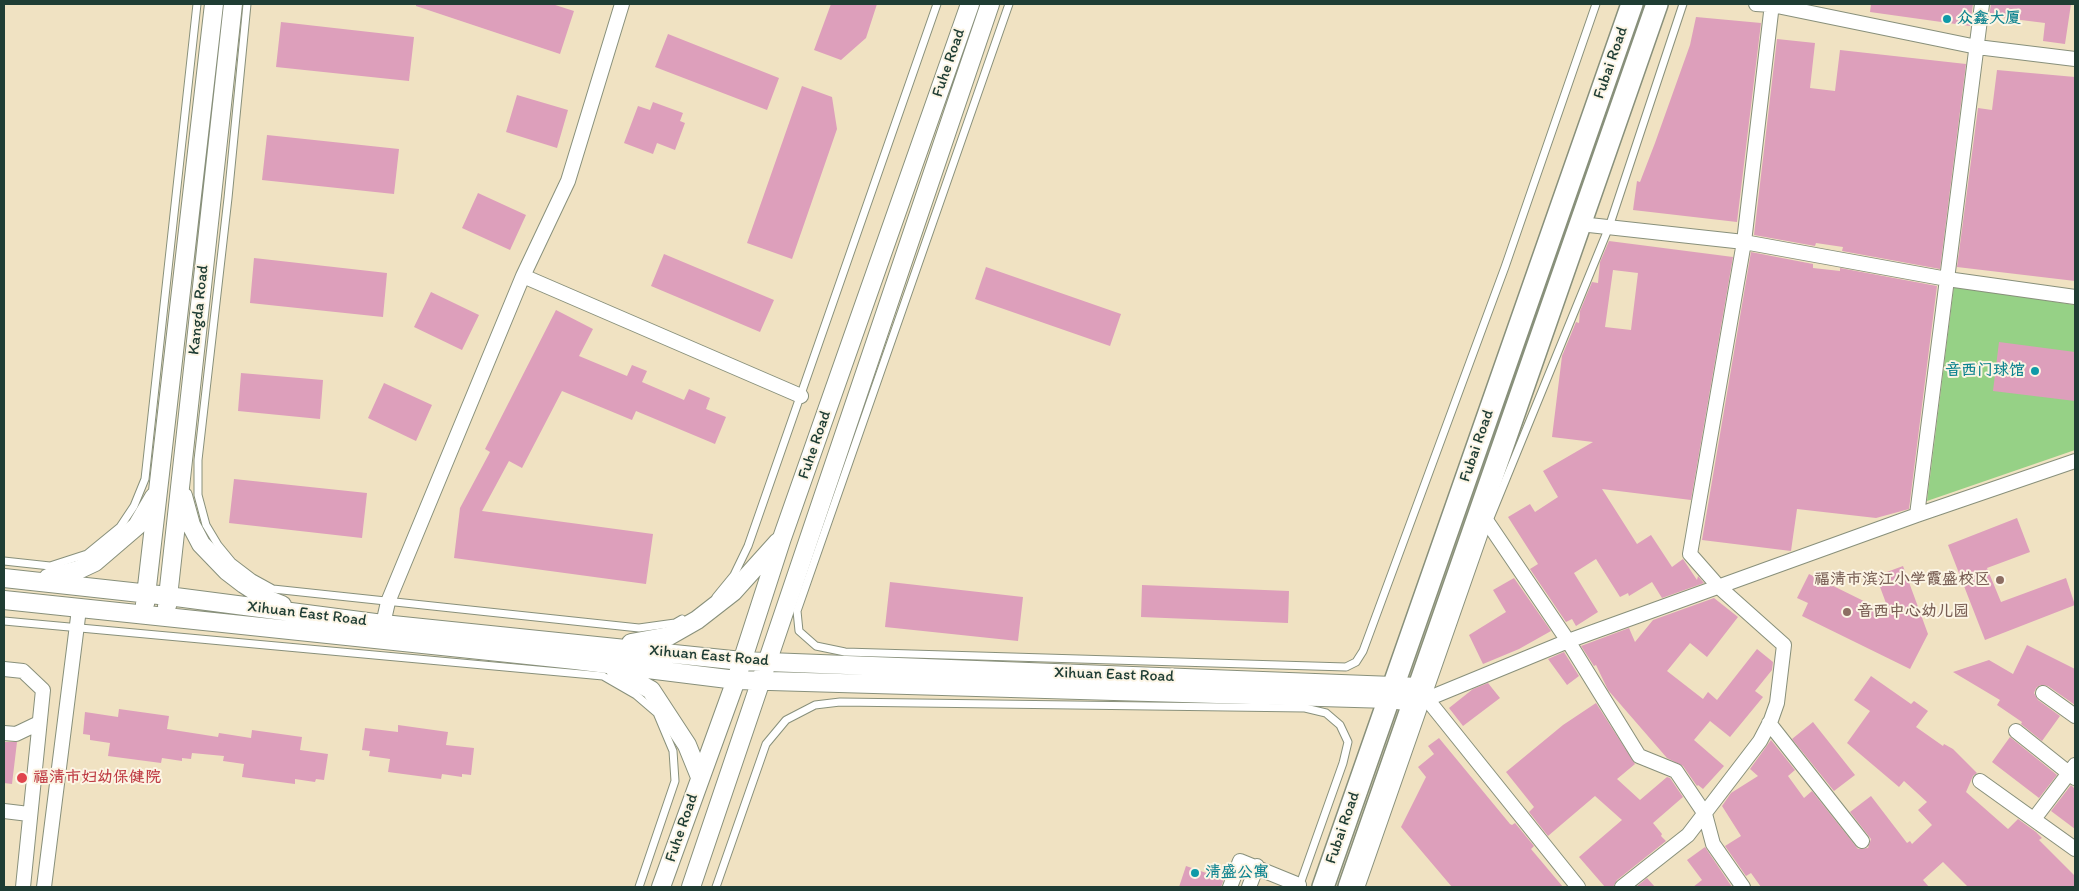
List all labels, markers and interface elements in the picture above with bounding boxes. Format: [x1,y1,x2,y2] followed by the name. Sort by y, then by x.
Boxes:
[1957,9,2021,29] place label: 众鑫大厦
[1941,13,1953,25] marker: 众鑫大厦
[1590,24,1632,102] street label: Fubai Road
[928,26,970,100] street label: Fuhe Road
[185,264,213,356] street label: Kangda Road
[1945,361,2025,381] place label: 音西门球馆
[2029,365,2041,377] marker: 音西门球馆
[1456,407,1498,485] street label: Fubai Road
[794,408,836,482] street label: Fuhe Road
[1814,570,1990,590] place label: 福清市滨江小学霞盛校区
[1994,574,2006,586] marker: 福清市滨江小学霞盛校区
[246,597,368,631] street label: Xihuan East Road
[1857,602,1969,622] place label: 音西中心幼儿园
[1841,606,1853,618] marker: 音西中心幼儿园
[648,641,770,671] street label: Xihuan East Road
[1053,663,1175,687] street label: Xihuan East Road
[33,768,161,788] place label: 福清市妇幼保健院
[15,771,29,785] marker: 福清市妇幼保健院
[1322,789,1364,867] street label: Fubai Road
[661,791,703,865] street label: Fuhe Road
[1205,863,1269,883] place label: 清盛公寓
[1189,867,1201,879] marker: 清盛公寓

